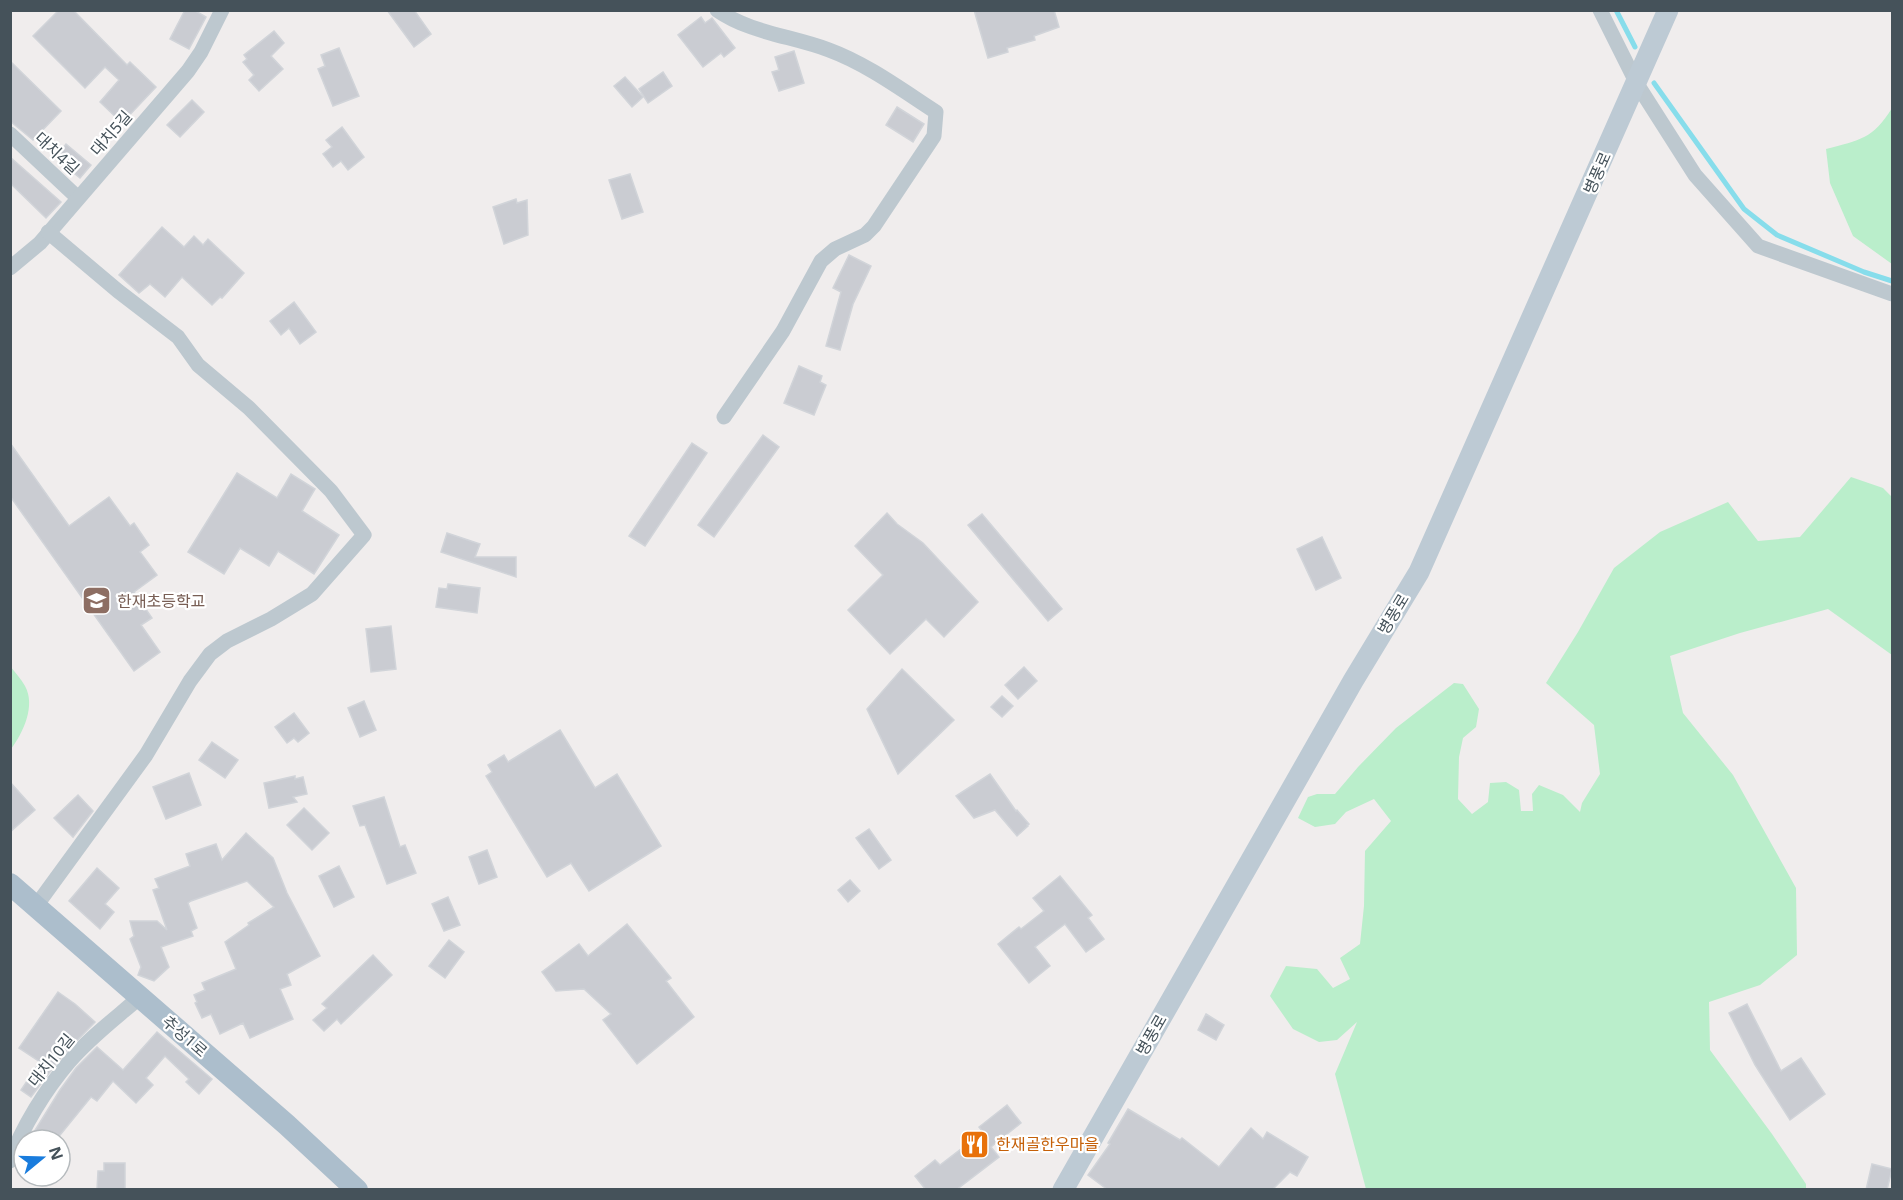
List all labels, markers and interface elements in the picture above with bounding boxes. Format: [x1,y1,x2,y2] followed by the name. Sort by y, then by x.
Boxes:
[85,106,137,160] street label: 대치5길
[30,127,84,179] street label: 대치4길
[1578,148,1616,198] street label: 병풍로
[80,585,112,617] school or university icon: 한재초등학교
[1372,589,1414,639] street label: 병풍로
[117,590,205,612] place label: 한재초등학교
[158,1010,213,1062] street label: 추성1로
[1130,1010,1172,1060] street label: 병풍로
[23,1029,79,1091] street label: 대치10길
[12,1128,72,1188] north arrow
[959,1128,991,1160] restaurant icon: 한재골한우마을
[996,1133,1099,1155] place label: 한재골한우마을
[44,1143,69,1163] text: N

